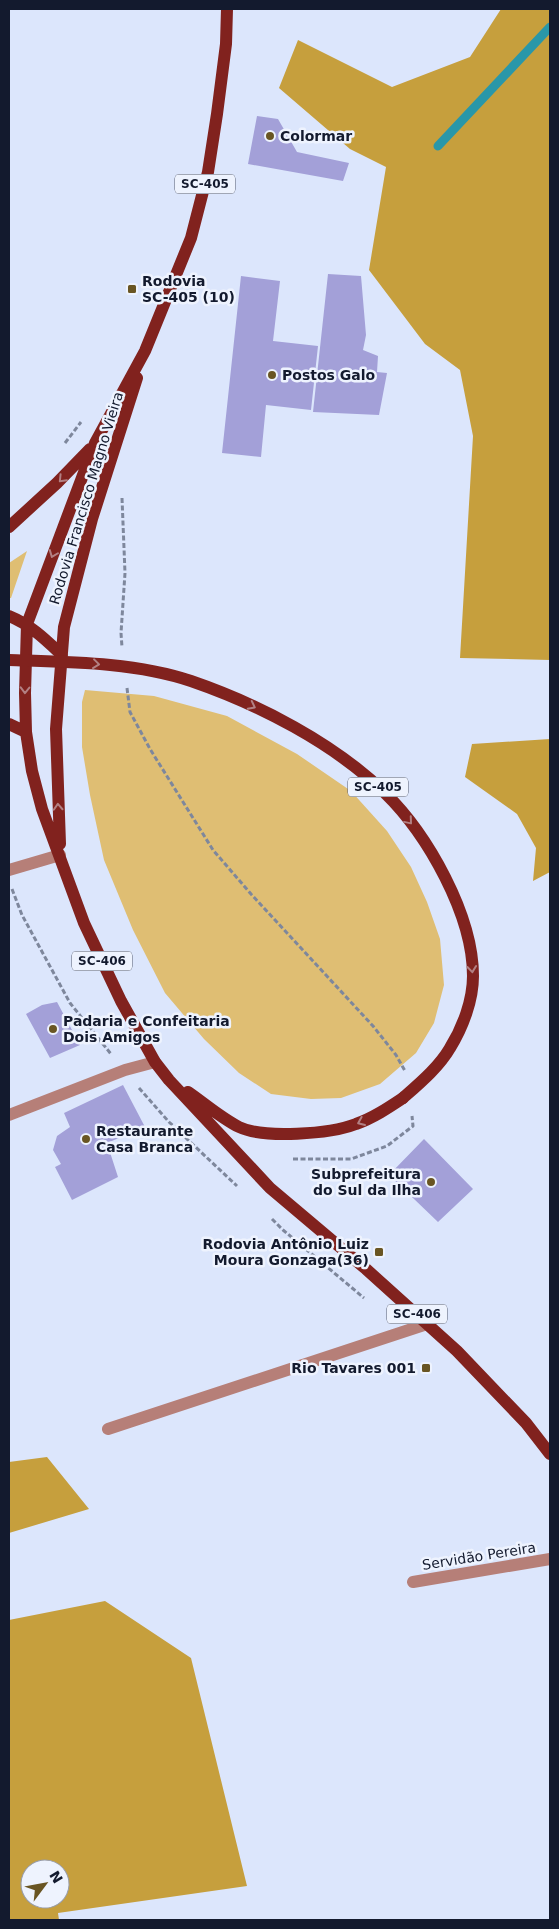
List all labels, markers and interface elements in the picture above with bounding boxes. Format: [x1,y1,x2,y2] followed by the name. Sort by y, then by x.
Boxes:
[280,128,352,144] place label: Colormar
[264,130,276,142] marker: Colormar
[175,174,235,193] road number: SC-405
[142,273,235,305] place label: Rodovia SC-405 (10)
[126,283,138,295] marker: Rodovia SC-405 (10)
[282,367,375,383] place label: Postos Galo
[266,369,278,381] marker: Postos Galo
[46,390,126,606] street label: Rodovia Francisco Magno Vieira
[59,473,68,482] one-way arrow
[49,549,59,558] one-way arrow
[92,658,100,669] one-way arrow
[20,687,30,695] one-way arrow
[247,700,256,710] one-way arrow
[348,778,408,796] road number: SC-405
[52,802,63,810] one-way arrow
[404,816,413,825] one-way arrow
[72,951,132,970] road number: SC-406
[466,965,477,973] one-way arrow
[63,1013,230,1045] place label: Padaria e Confeitaria Dois Amigos
[47,1023,59,1035] marker: Padaria e Confeitaria Dois Amigos
[357,1115,366,1126] one-way arrow
[96,1123,193,1155] place label: Restaurante Casa Branca
[80,1133,92,1145] marker: Restaurante Casa Branca
[311,1166,421,1198] place label: Subprefeitura do Sul da Ilha
[425,1176,437,1188] marker: Subprefeitura do Sul da Ilha
[203,1236,369,1268] place label: Rodovia Antônio Luiz Moura Gonzaga(36)
[373,1246,385,1258] marker: Rodovia Antônio Luiz Moura Gonzaga(36)
[387,1305,447,1324] road number: SC-406
[291,1360,416,1376] place label: Rio Tavares 001
[420,1362,432,1374] marker: Rio Tavares 001
[421,1539,537,1573] street label: Servidão Pereira
[20,1859,70,1909] north arrow
[46,1868,66,1886] text: N

